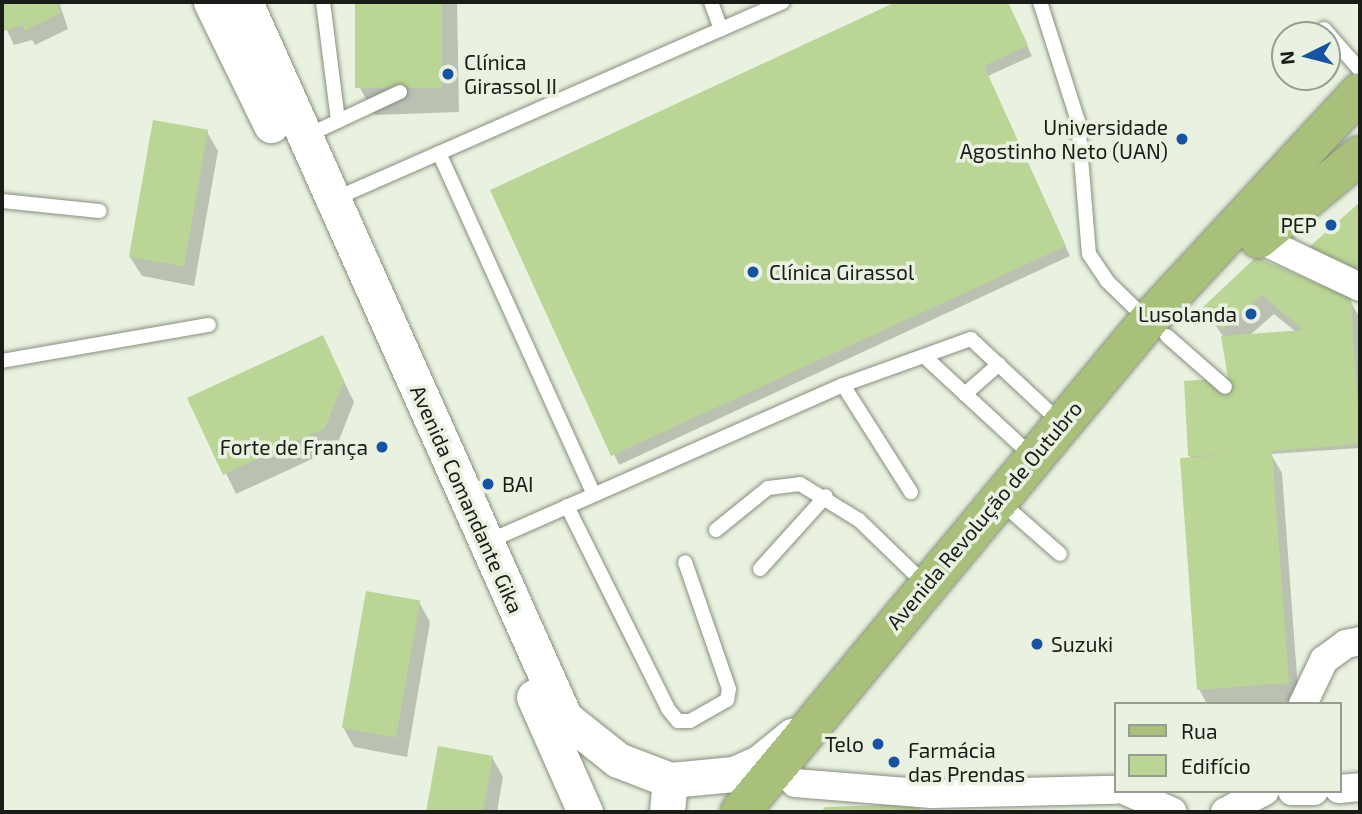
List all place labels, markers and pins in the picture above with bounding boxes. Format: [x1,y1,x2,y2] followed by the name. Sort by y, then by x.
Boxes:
[464,49,558,99] place label: Clínica Girassol II
[438,64,458,84] marker: Clínica Girassol II
[960,114,1168,164] place label: Universidade Agostinho Neto (UAN)
[1174,131,1190,147] marker: Universidade Agostinho Neto (UAN)
[1280,212,1317,238] place label: PEP
[1323,217,1339,233] marker: PEP
[769,259,914,285] place label: Clínica Girassol
[743,262,763,282] marker: Clínica Girassol
[1138,301,1237,327] place label: Lusolanda
[1243,306,1259,322] marker: Lusolanda
[220,434,368,460] place label: Forte de França
[374,439,390,455] marker: Forte de França
[502,471,534,497] place label: BAI
[480,476,496,492] marker: BAI
[1051,631,1113,657] place label: Suzuki
[1029,636,1045,652] marker: Suzuki
[825,731,864,757] place label: Telo
[870,736,886,752] marker: Telo
[908,737,1025,787] place label: Farmácia das Prendas
[886,754,902,770] marker: Farmácia das Prendas

